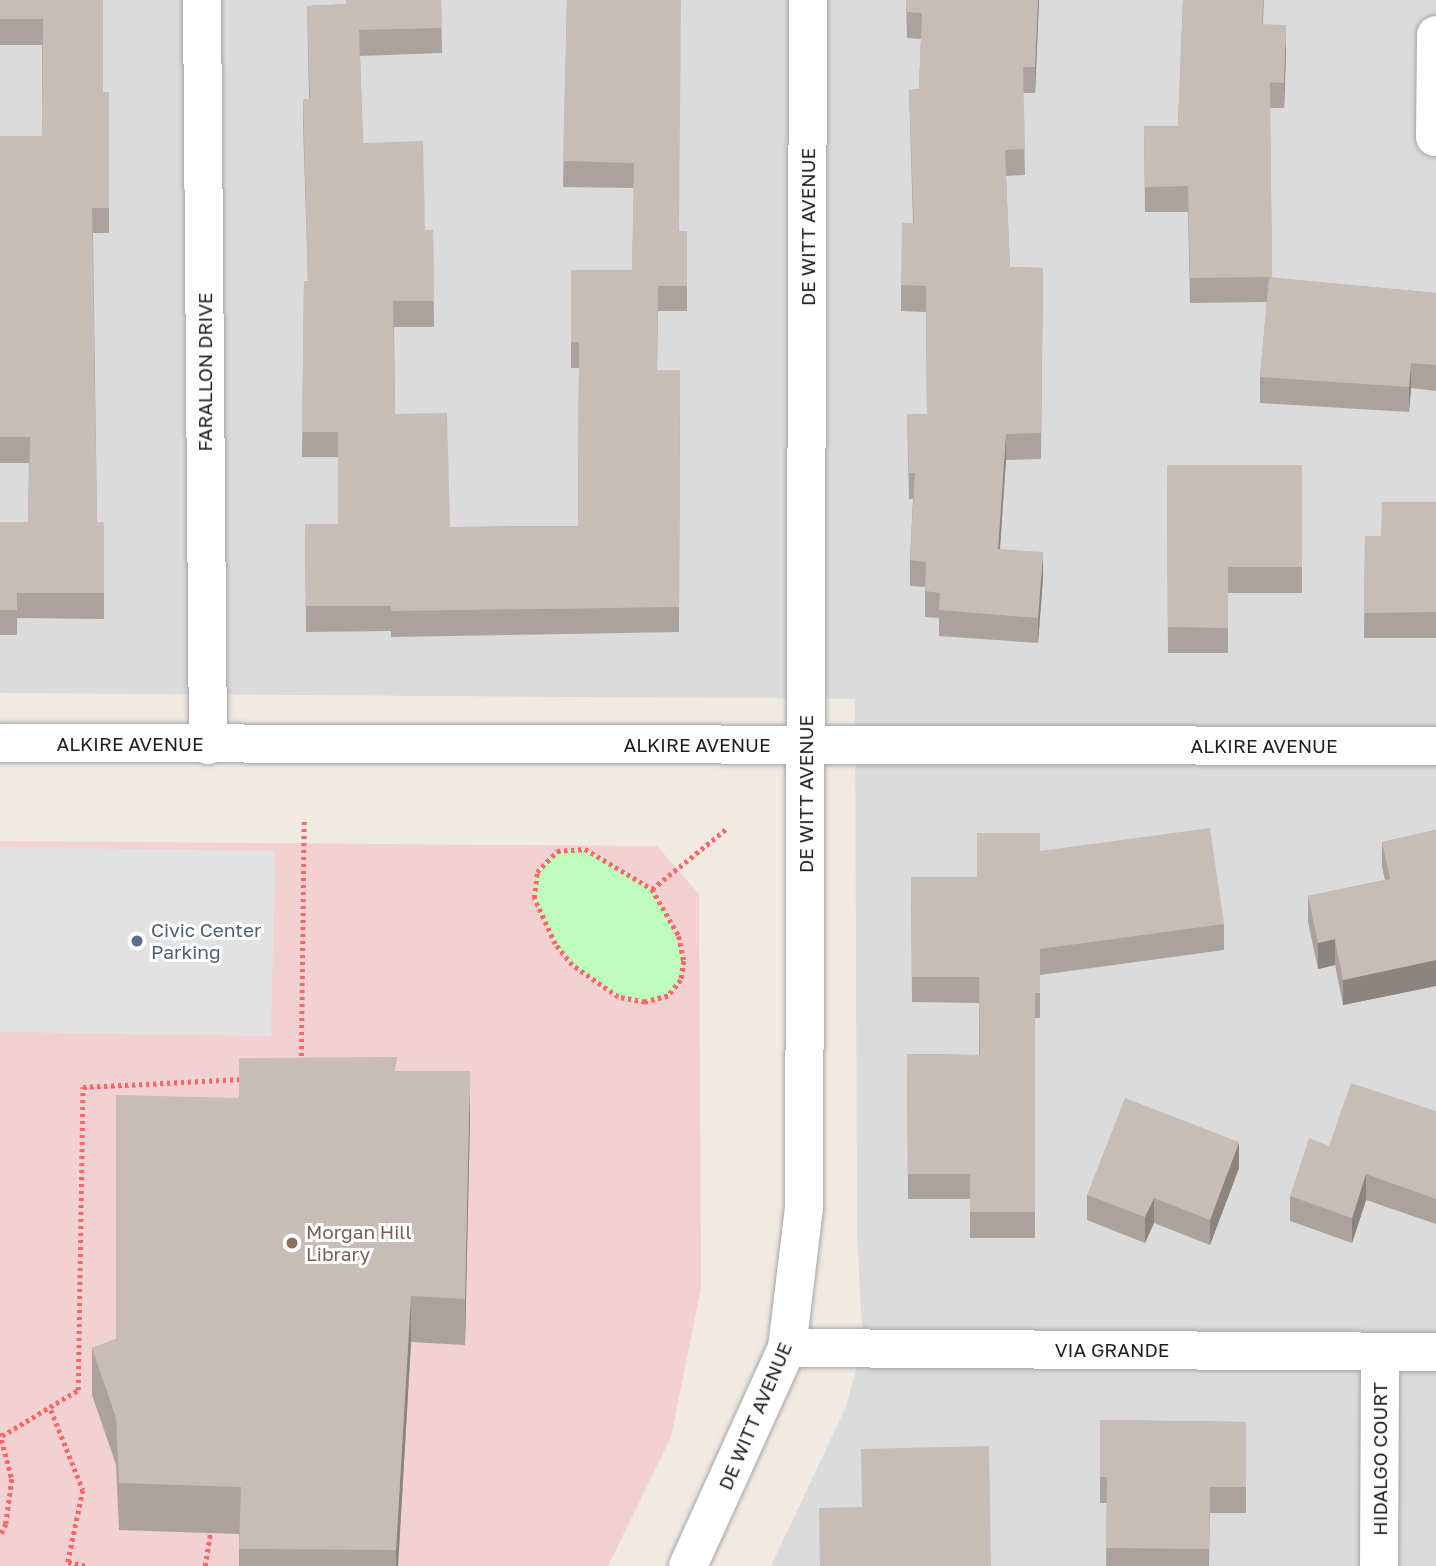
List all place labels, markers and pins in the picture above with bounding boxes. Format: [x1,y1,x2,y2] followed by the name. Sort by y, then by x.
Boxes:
[151,919,261,963] place label: Civic Center Parking
[129,933,145,949] marker: Civic Center Parking
[306,1221,412,1265] place label: Morgan Hill Library
[284,1235,300,1251] marker: Morgan Hill Library

